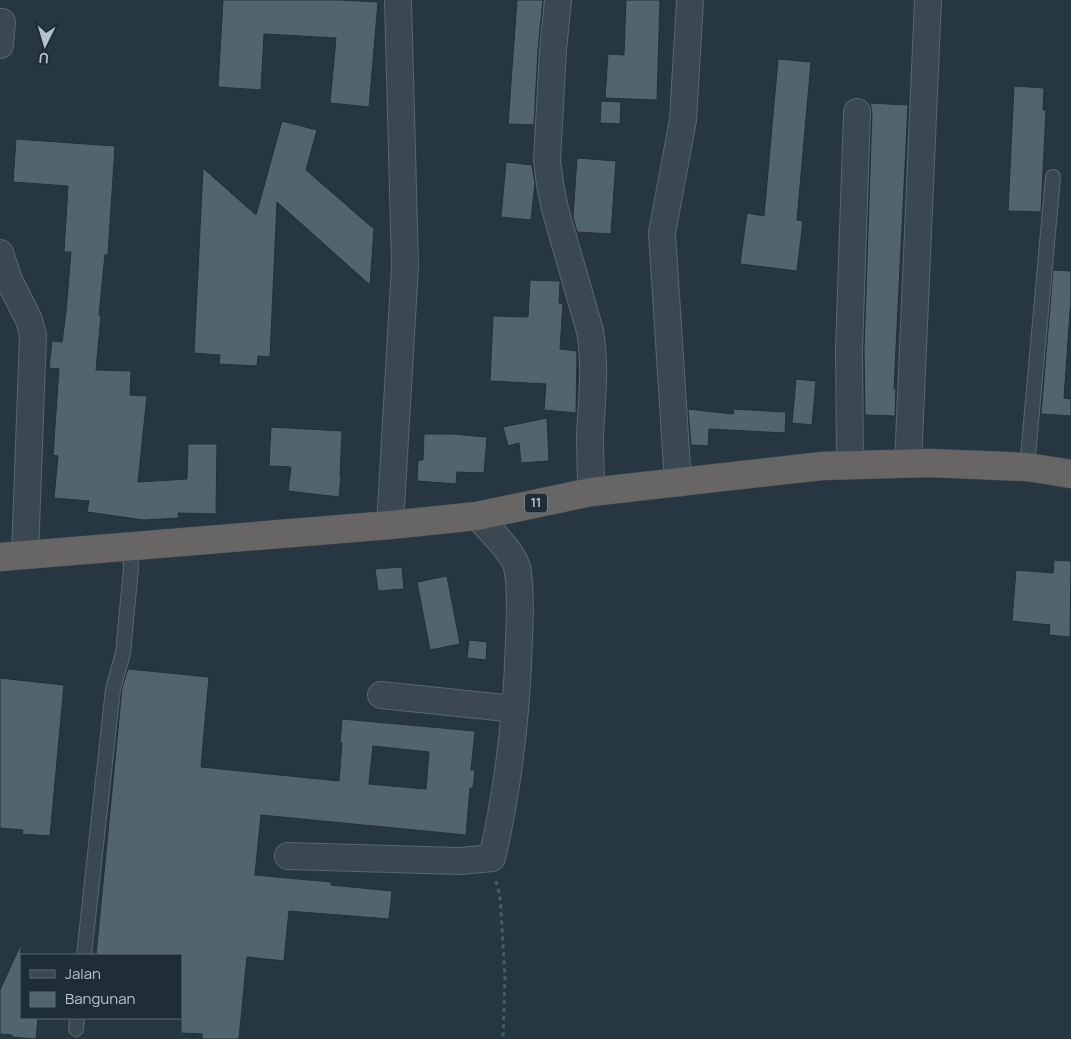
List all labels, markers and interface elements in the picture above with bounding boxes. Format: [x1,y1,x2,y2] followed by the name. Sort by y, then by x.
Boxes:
[20,20,70,70] north arrow
[38,49,50,68] text: U
[525,493,547,512] road number: 11
[20,954,182,1019] legend
[65,963,101,984] text: Jalan
[65,988,135,1009] text: Bangunan

